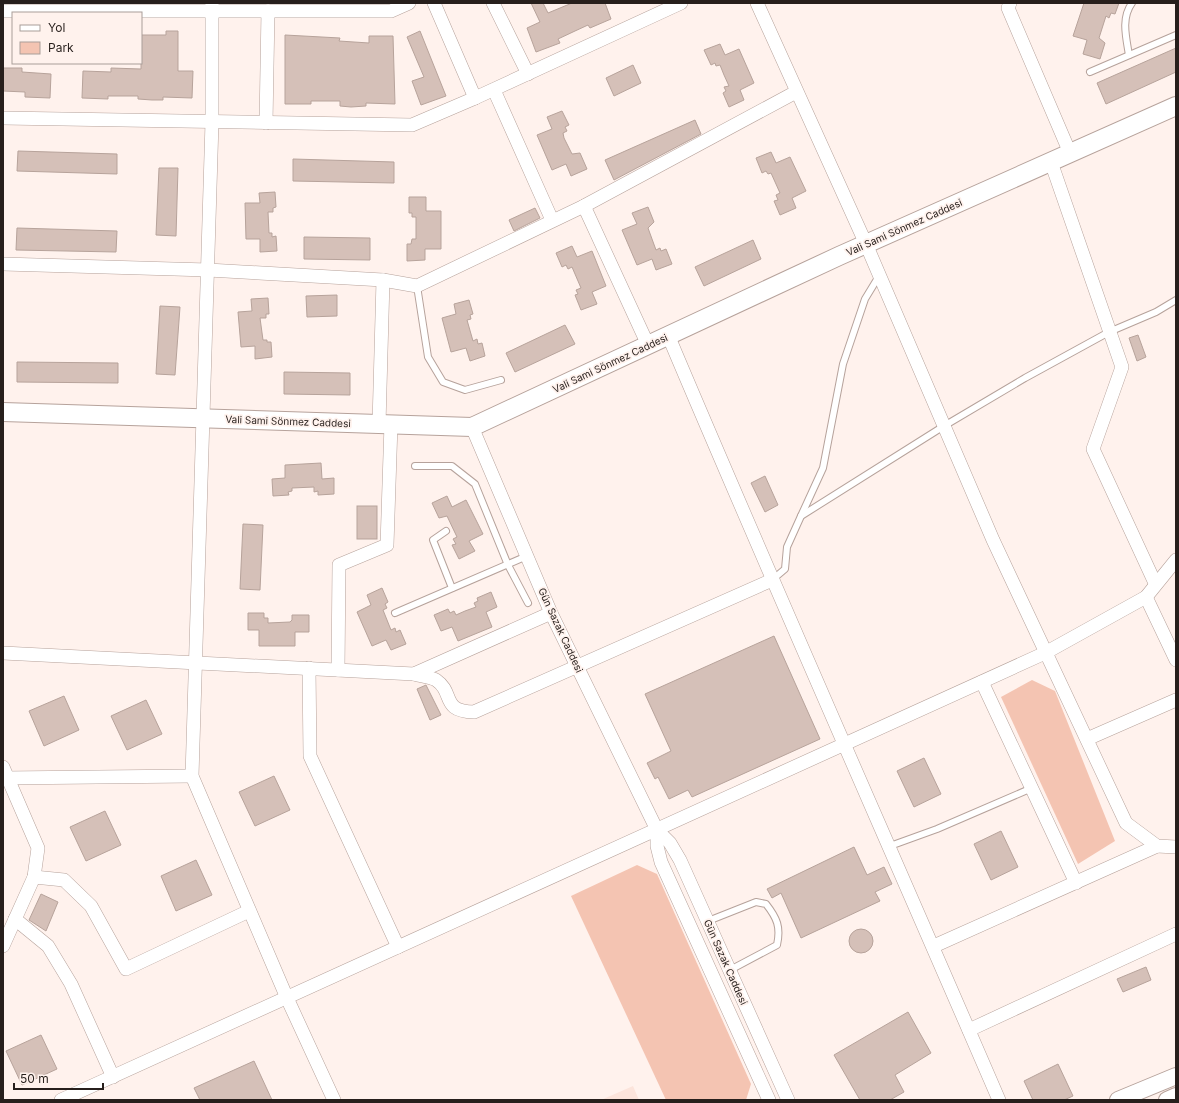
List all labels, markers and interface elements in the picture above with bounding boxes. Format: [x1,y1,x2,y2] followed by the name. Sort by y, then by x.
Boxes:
[12,12,142,64] legend
[48,20,65,35] text: Yol
[48,40,74,55] text: Park
[844,196,964,258] street label: Vali Sami Sönmez Caddesi
[551,331,669,395] street label: Vali Sami Sönmez Caddesi
[225,413,351,429] street label: Vali Sami Sönmez Caddesi
[536,586,586,674] street label: Gün Sazak Caddesi
[702,917,750,1007] street label: Gün Sazak Caddesi
[14,1065,103,1091] scale bar
[20,1071,49,1086] text: 50 m

